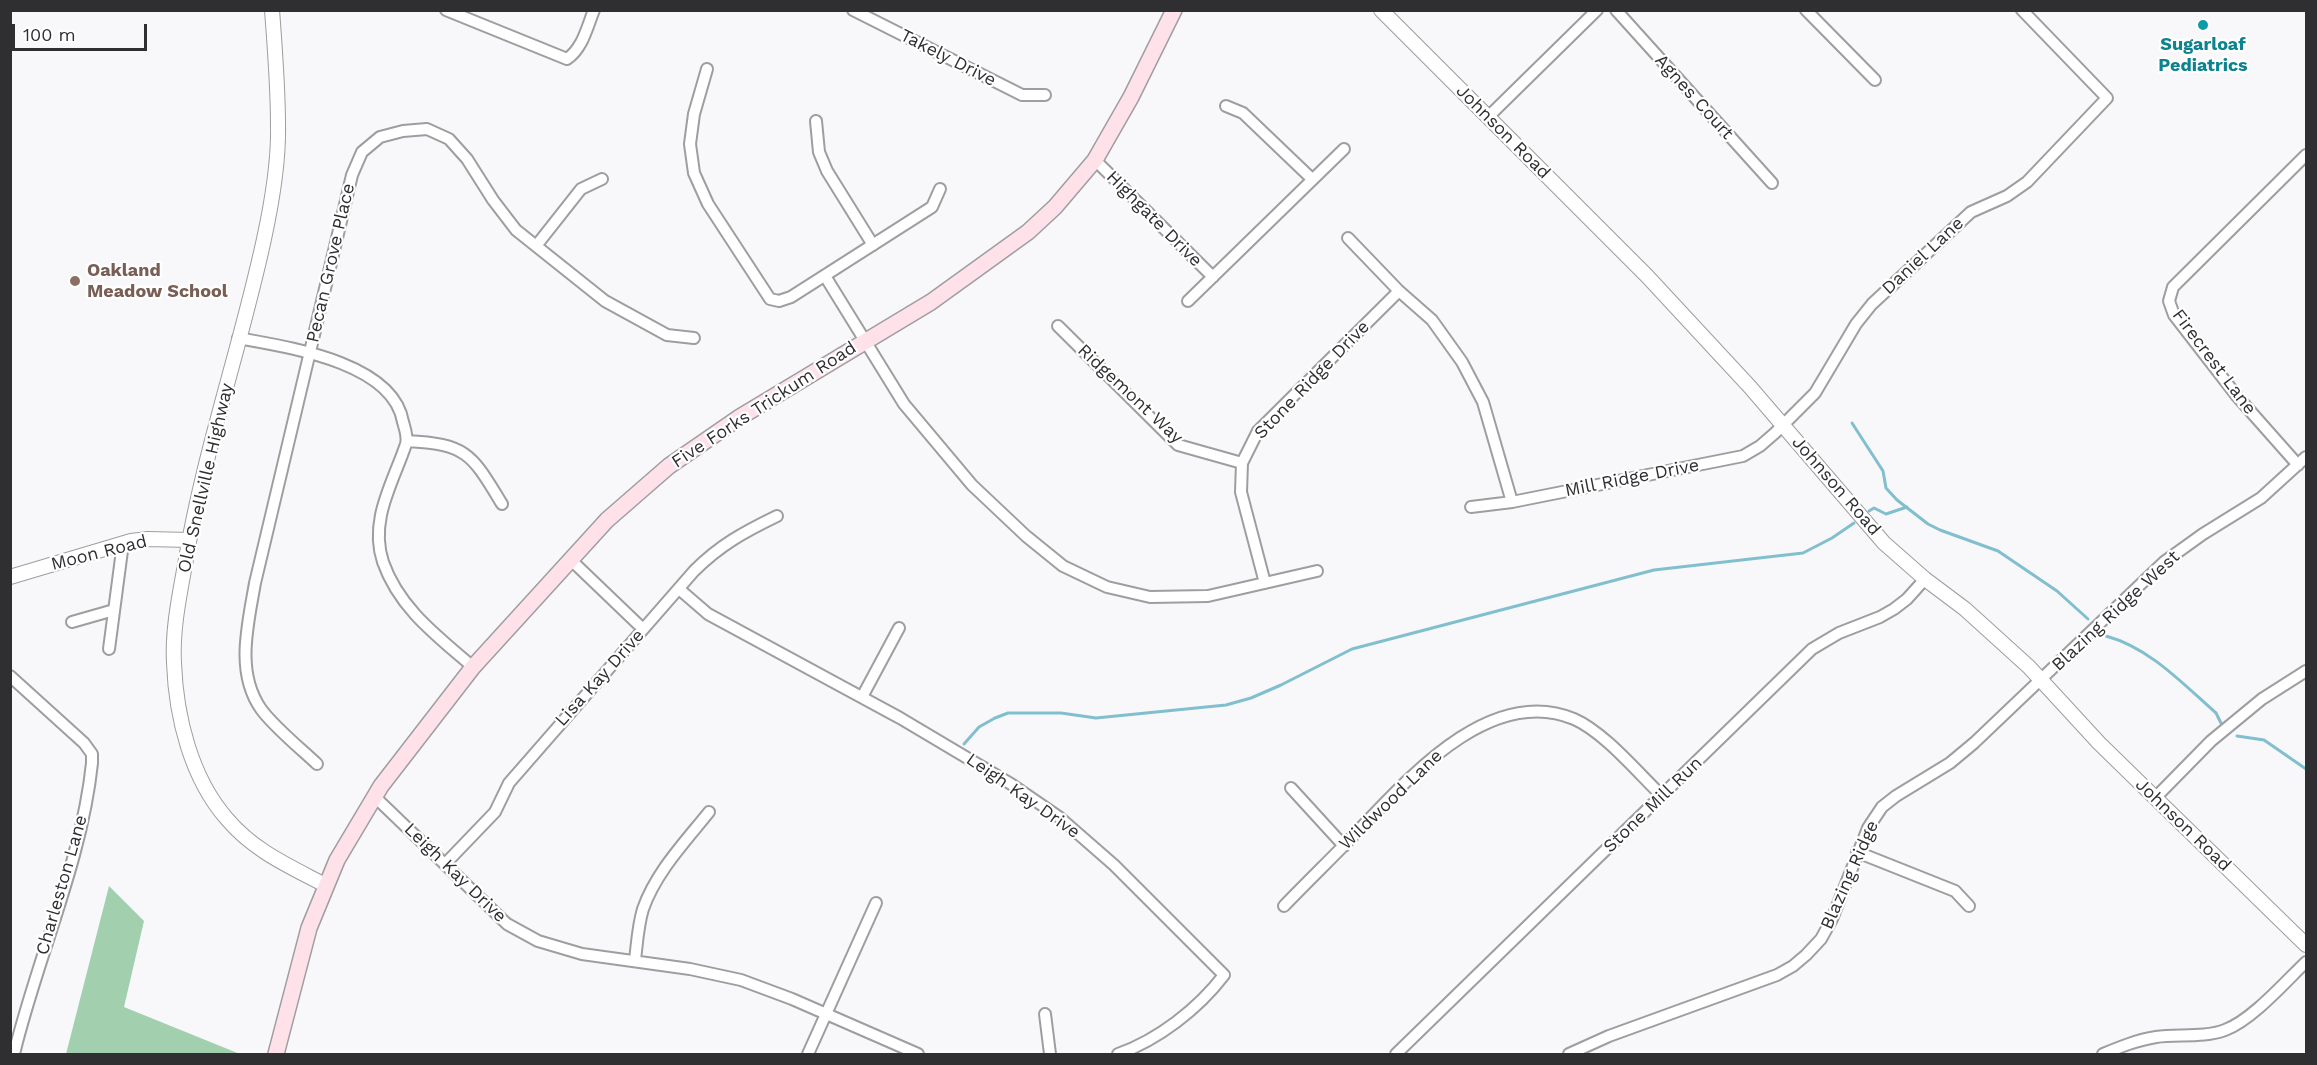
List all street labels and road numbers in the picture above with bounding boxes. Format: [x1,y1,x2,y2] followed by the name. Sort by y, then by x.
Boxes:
[896,25,1000,91] street label: Takely Drive
[1650,50,1738,144] street label: Agnes Court
[1451,80,1555,184] street label: Johnson Road
[1101,166,1207,272] street label: Highgate Drive
[302,181,360,345] street label: Pecan Grove Place
[1878,213,1968,299] street label: Daniel Lane
[2167,305,2261,419] street label: Firecrest Lane
[1250,316,1374,444] street label: Stone Ridge Drive
[668,337,860,473] street label: Five Forks Trickum Road
[1073,340,1187,448] street label: Ridgemont Way
[174,381,238,575] street label: Old Snellville Highway
[1787,432,1885,540] street label: Johnson Road
[1563,454,1701,502] street label: Mill Ridge Drive
[49,531,149,575] street label: Moon Road
[2048,546,2184,676] street label: Blazing Ridge West
[551,625,649,731] street label: Lisa Kay Drive
[1335,745,1447,855] street label: Wildwood Lane
[962,749,1084,843] street label: Leigh Kay Drive
[1599,752,1707,858] street label: Stone Mill Run
[2131,774,2235,876] street label: Johnson Road
[32,813,92,957] street label: Charleston Lane
[1816,817,1884,933] street label: Blazing Ridge
[399,819,511,927] street label: Leigh Kay Drive

